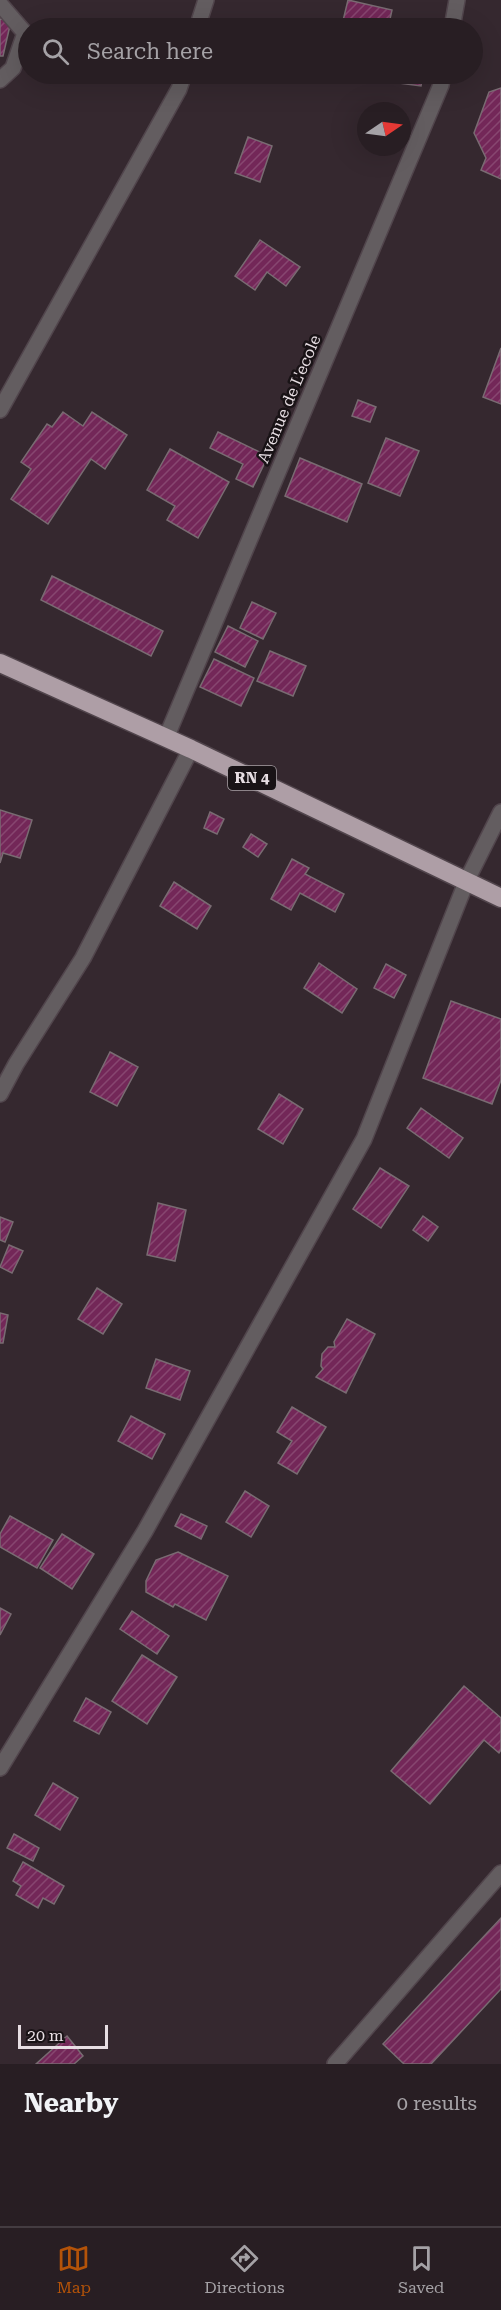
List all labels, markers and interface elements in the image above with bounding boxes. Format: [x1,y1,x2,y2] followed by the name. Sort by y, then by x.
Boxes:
[18,18,483,84] search box
[39,35,72,68] icon: search
[87,39,213,64] text: Search here
[357,102,411,156] north arrow
[253,332,325,466] street label: Avenue de L'ecole
[228,766,276,790] road number: RN 4
[18,2022,108,2050] scale bar
[27,2026,64,2045] text: 20 m
[24,2088,118,2118] text: Nearby
[397,2091,477,2115] text: 0 results
[57,2242,91,2297] tab: Map
[204,2242,285,2297] tab: Directions
[398,2242,444,2297] tab: Saved

